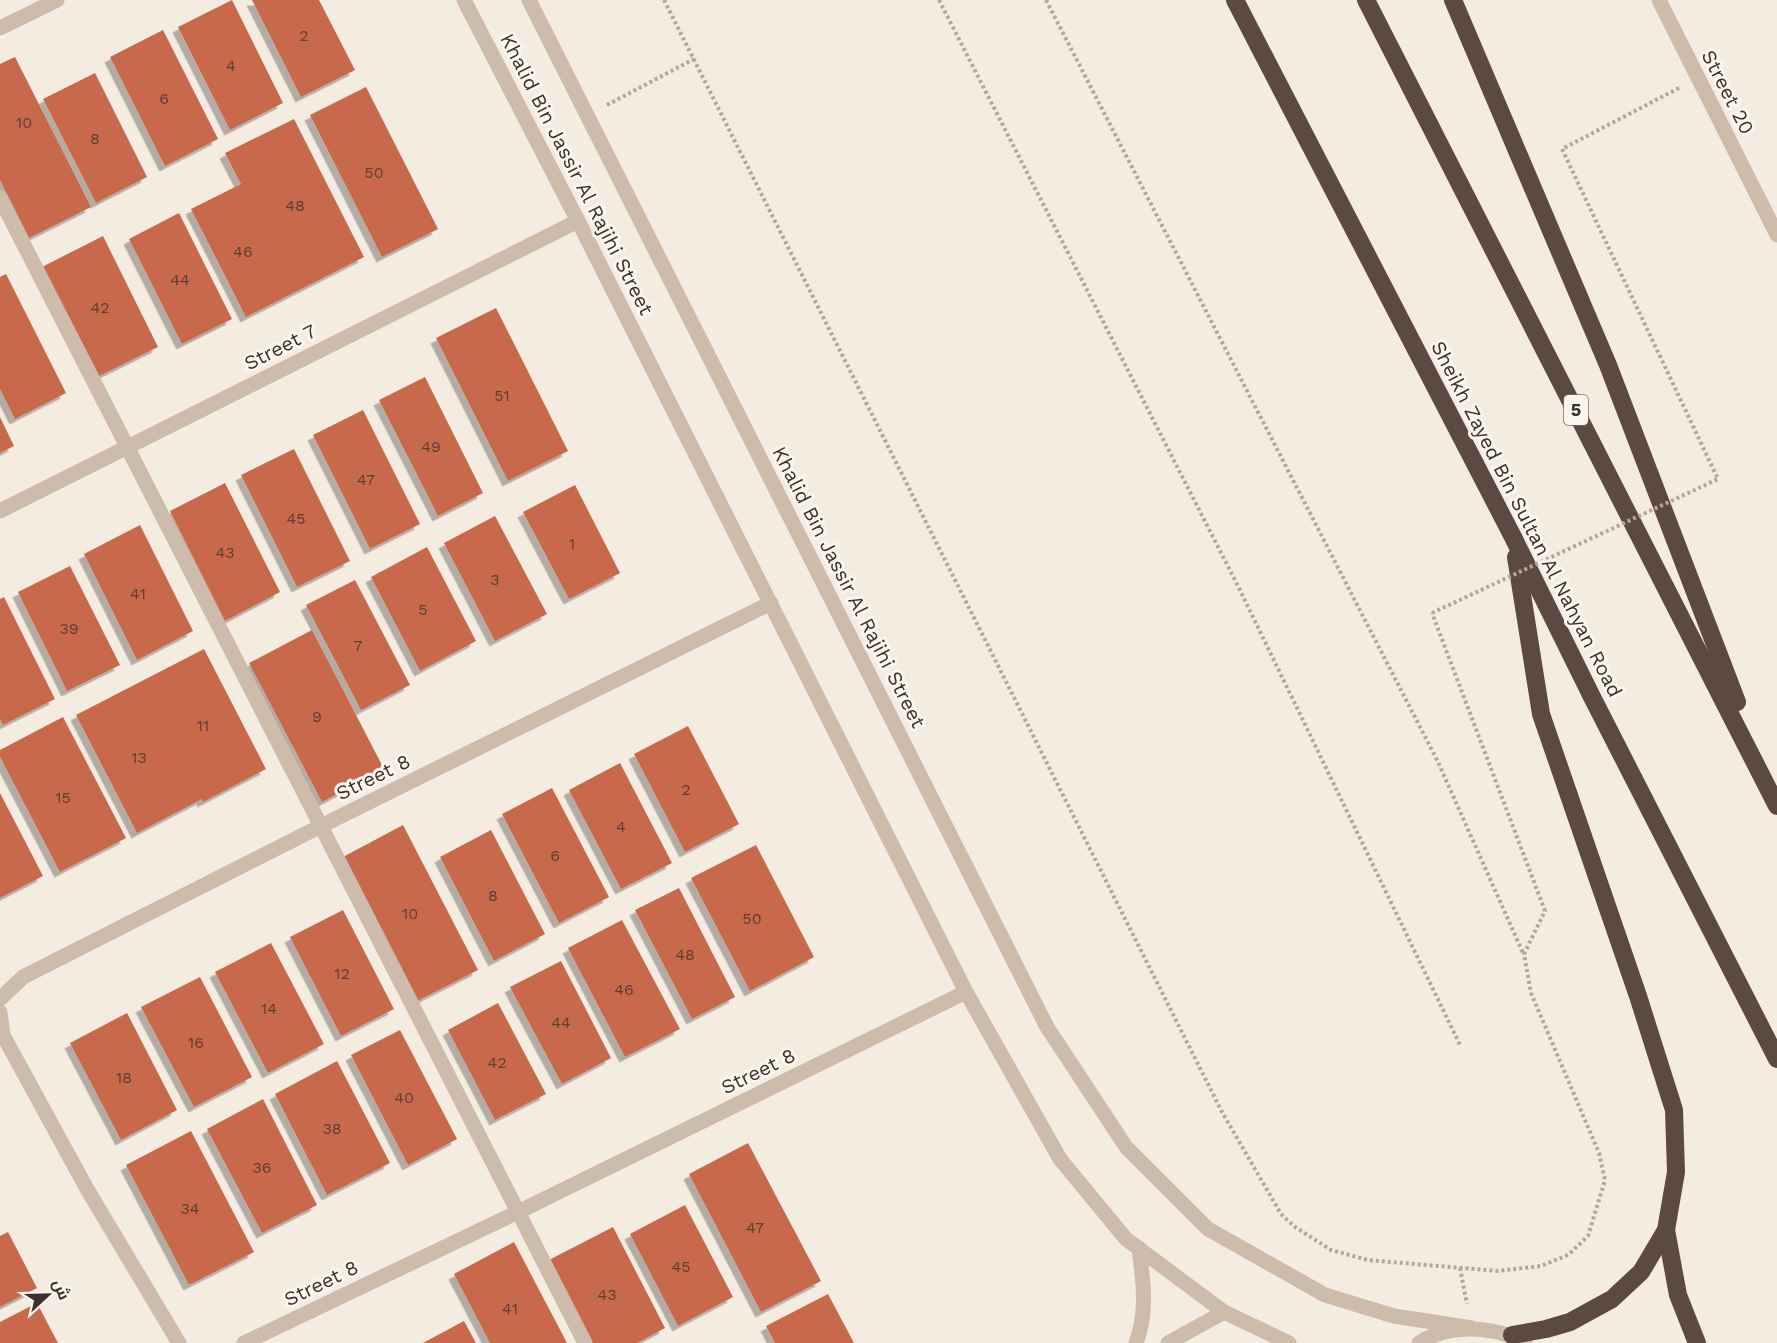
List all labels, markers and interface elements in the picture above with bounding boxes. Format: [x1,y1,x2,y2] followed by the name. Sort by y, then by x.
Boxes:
[299,26,309,45] house number: 2
[495,29,659,319] street label: Khalid Bin Jassir Al Rajihi Street
[1697,46,1759,138] street label: Street 20
[226,56,236,75] house number: 4
[159,89,169,108] house number: 6
[16,113,32,132] house number: 10
[90,129,100,148] house number: 8
[364,163,384,182] house number: 50
[285,196,305,215] house number: 48
[233,242,253,261] house number: 46
[170,270,190,289] house number: 44
[90,298,110,317] house number: 42
[240,319,320,375] street label: Street 7
[1426,337,1628,701] street label: Sheikh Zayed Bin Sultan Al Nahyan Road
[494,386,510,405] house number: 51
[1564,395,1588,425] road number: 5
[421,437,441,456] house number: 49
[767,442,931,732] street label: Khalid Bin Jassir Al Rajihi Street
[357,470,375,489] house number: 47
[286,509,306,528] house number: 45
[569,534,575,553] house number: 1
[215,543,235,562] house number: 43
[490,570,500,589] house number: 3
[130,584,146,603] house number: 41
[418,600,428,619] house number: 5
[59,619,79,638] house number: 39
[354,636,363,655] house number: 7
[312,707,322,726] house number: 9
[197,716,209,735] house number: 11
[131,748,147,767] house number: 13
[332,749,414,805] street label: Street 8
[681,780,691,799] house number: 2
[55,788,71,807] house number: 15
[616,817,626,836] house number: 4
[550,846,560,865] house number: 6
[488,886,498,905] house number: 8
[402,904,418,923] house number: 10
[742,909,762,928] house number: 50
[675,945,695,964] house number: 48
[334,964,350,983] house number: 12
[614,980,634,999] house number: 46
[261,999,277,1018] house number: 14
[551,1013,571,1032] house number: 44
[188,1033,204,1052] house number: 16
[717,1043,799,1099] street label: Street 8
[487,1053,507,1072] house number: 42
[116,1068,132,1087] house number: 18
[394,1088,414,1107] house number: 40
[322,1119,342,1138] house number: 38
[252,1158,272,1177] house number: 36
[180,1199,200,1218] house number: 34
[746,1218,764,1237] house number: 47
[280,1255,362,1311] street label: Street 8
[671,1257,691,1276] house number: 45
[18,1265,78,1325] north arrow
[49,1276,74,1303] text: ش
[597,1285,617,1304] house number: 43
[502,1299,518,1318] house number: 41

